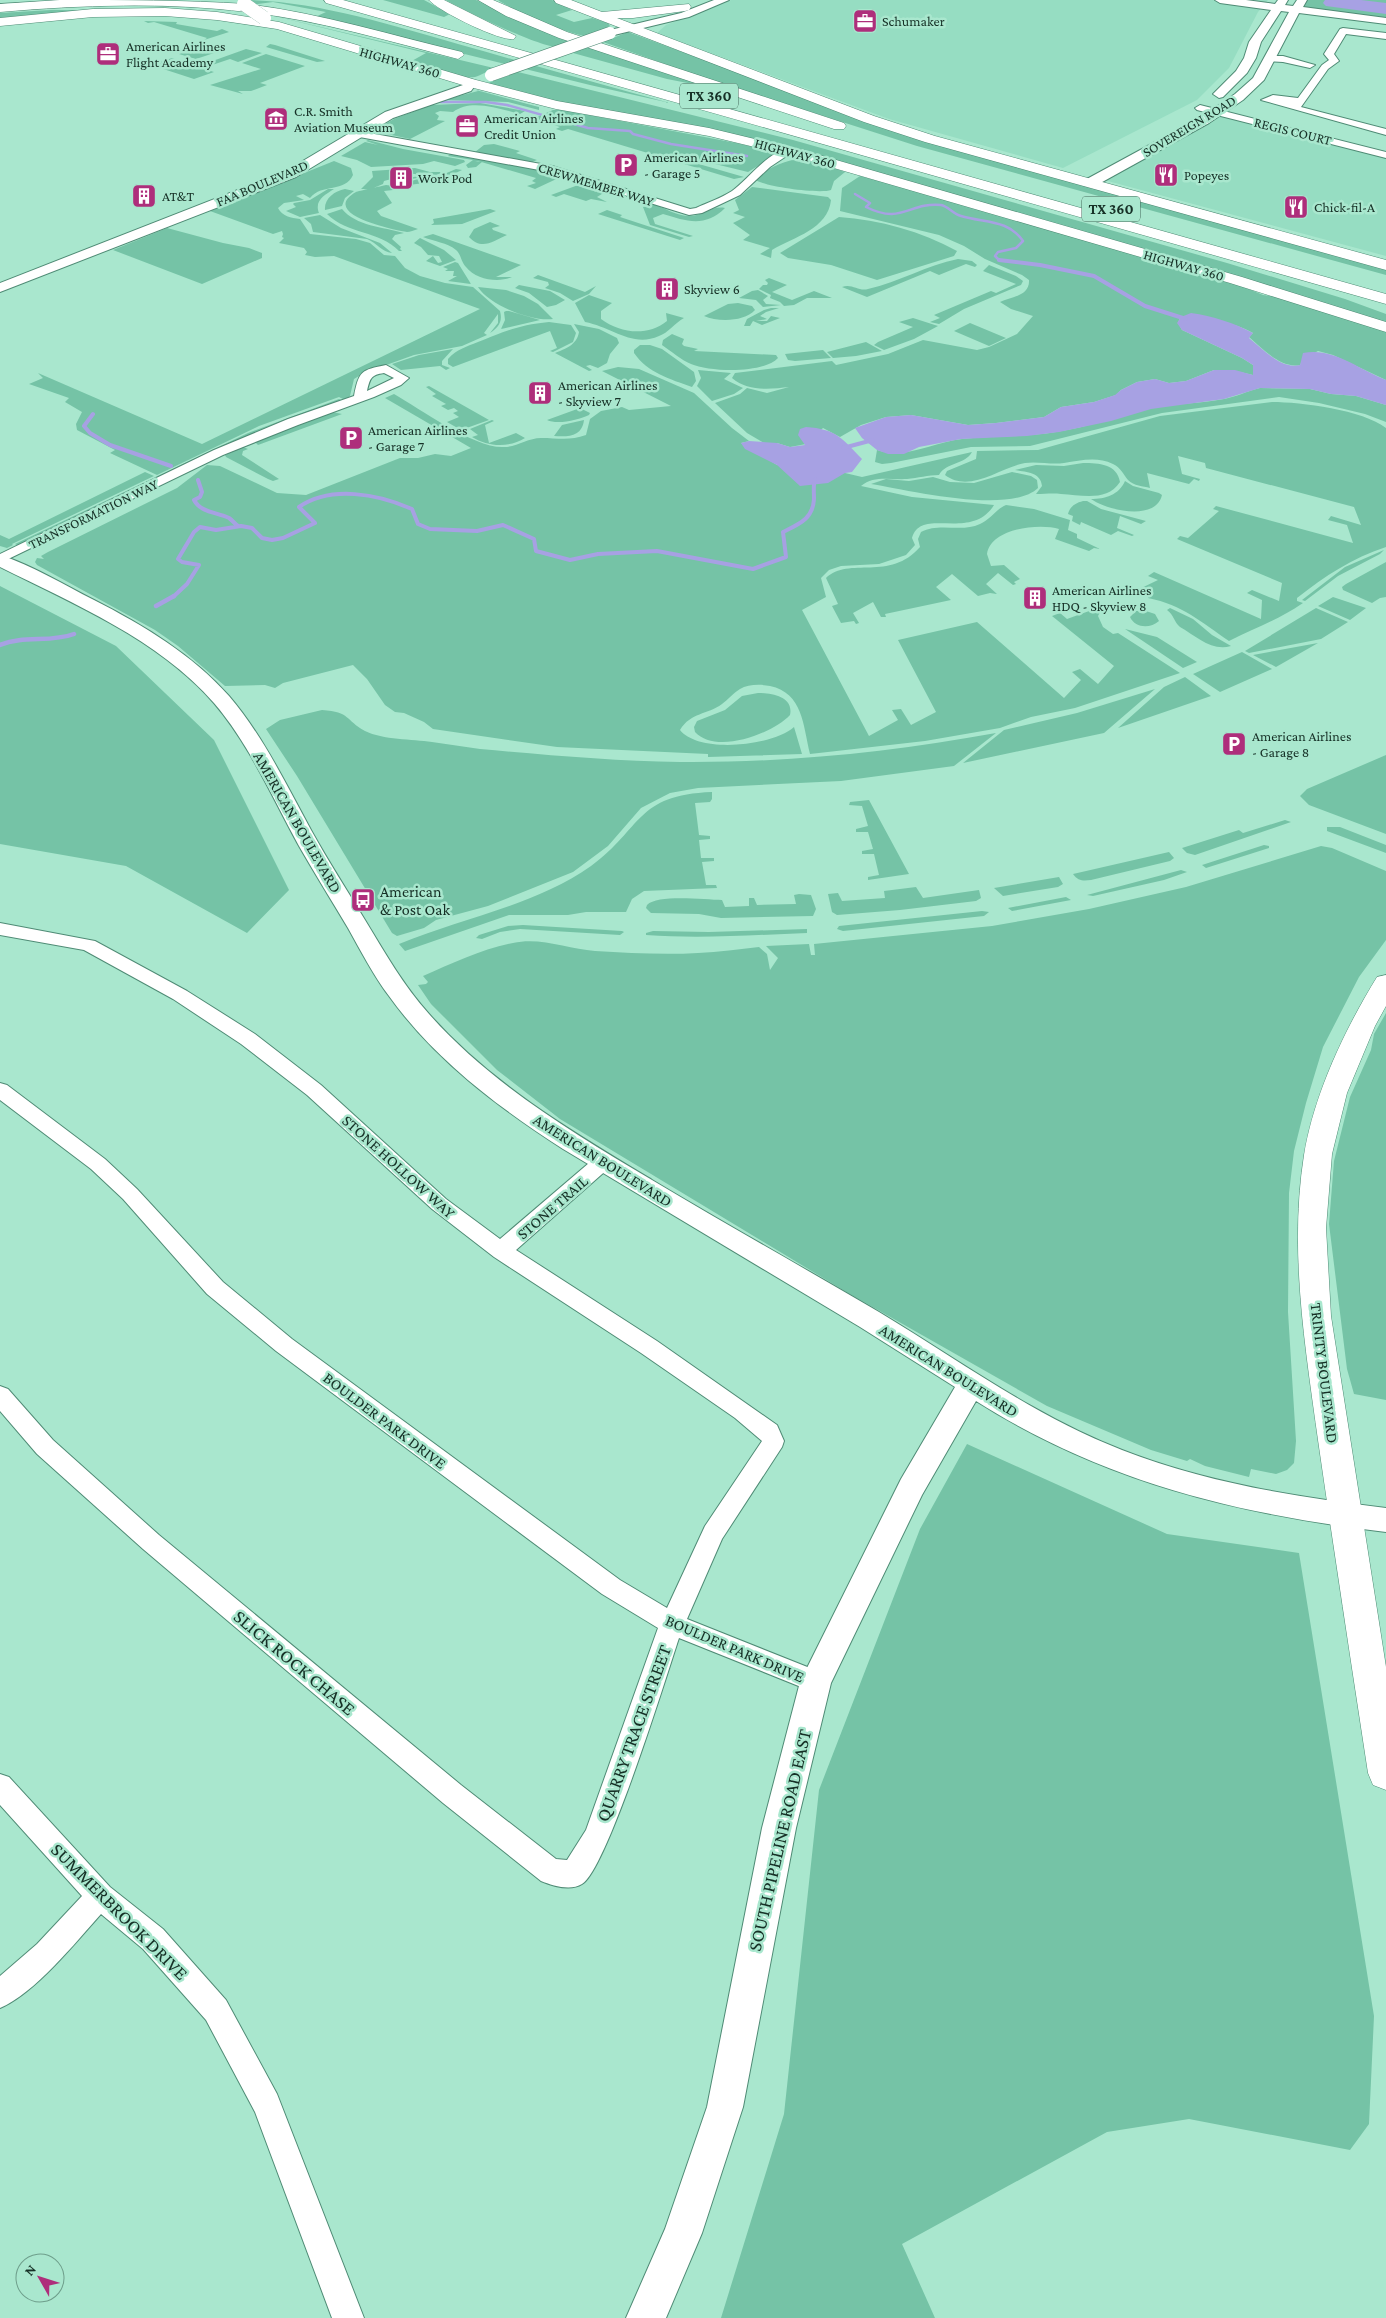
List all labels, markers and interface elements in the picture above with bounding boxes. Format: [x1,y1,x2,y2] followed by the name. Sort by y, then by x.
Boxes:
[852,8,878,34] office icon: Schumaker
[882,13,945,29] place label: Schumaker
[126,38,225,70] place label: American Airlines Flight Academy
[95,41,121,67] office icon: American Airlines Flight Academy
[358,43,442,81] street label: HIGHWAY 360
[680,84,738,108] road number: TX 360
[1140,92,1238,160] street label: SOVEREIGN ROAD
[294,103,393,135] place label: C.R. Smith Aviation Museum
[263,106,289,132] museum icon: C.R. Smith Aviation Museum
[484,110,583,142] place label: American Airlines Credit Union
[454,113,480,139] office icon: American Airlines Credit Union
[1253,114,1334,148] street label: REGIS COURT
[753,135,837,171] street label: HIGHWAY 360
[644,149,743,181] place label: American Airlines - Garage 5
[613,152,639,178] parking icon: American Airlines - Garage 5
[214,156,310,210] street label: FAA BOULEVARD
[536,159,656,209] street label: CREWMEMBER WAY
[1153,162,1179,188] restaurant icon: Popeyes
[388,165,414,191] building icon: Work Pod
[1184,167,1229,183] place label: Popeyes
[418,170,473,186] place label: Work Pod
[131,183,157,209] building icon: AT&T
[162,188,194,204] place label: AT&T
[1283,194,1309,220] restaurant icon: Chick-fil-A
[1082,196,1140,222] road number: TX 360
[1314,199,1375,215] place label: Chick-fil-A
[1142,246,1226,284] street label: HIGHWAY 360
[654,276,680,302] building icon: Skyview 6
[684,281,740,297] place label: Skyview 6
[558,377,657,409] place label: American Airlines - Skyview 7
[527,380,553,406] building icon: American Airlines - Skyview 7
[368,422,467,454] place label: American Airlines - Garage 7
[338,425,364,451] parking icon: American Airlines - Garage 7
[26,475,161,552] street label: TRANSFORMATION WAY
[1052,582,1151,614] place label: American Airlines HDQ - Skyview 8
[1022,585,1048,611] building icon: American Airlines HDQ - Skyview 8
[1252,728,1351,760] place label: American Airlines - Garage 8
[1221,731,1247,757] parking icon: American Airlines - Garage 8
[250,749,345,896] street label: AMERICAN BOULEVARD
[380,883,451,918] place label: American & Post Oak
[350,887,376,913] bus stop icon: American & Post Oak
[339,1111,459,1222] street label: STONE HOLLOW WAY
[530,1111,675,1210] street label: AMERICAN BOULEVARD
[514,1172,591,1243] street label: STONE TRAIL
[1307,1302,1342,1444] street label: TRINITY BOULEVARD
[876,1321,1021,1420] street label: AMERICAN BOULEVARD
[320,1369,450,1472] street label: BOULDER PARK DRIVE
[230,1605,360,1719] street label: SLICK ROCK CHASE
[663,1612,807,1685] street label: BOULDER PARK DRIVE
[592,1641,675,1824] street label: QUARRY TRACE STREET
[744,1726,815,1953] street label: SOUTH PIPELINE ROAD EAST
[47,1839,192,1984] street label: SUMMERBROOK DRIVE
[15,2253,65,2303] north arrow
[21,2261,39,2279] text: N

